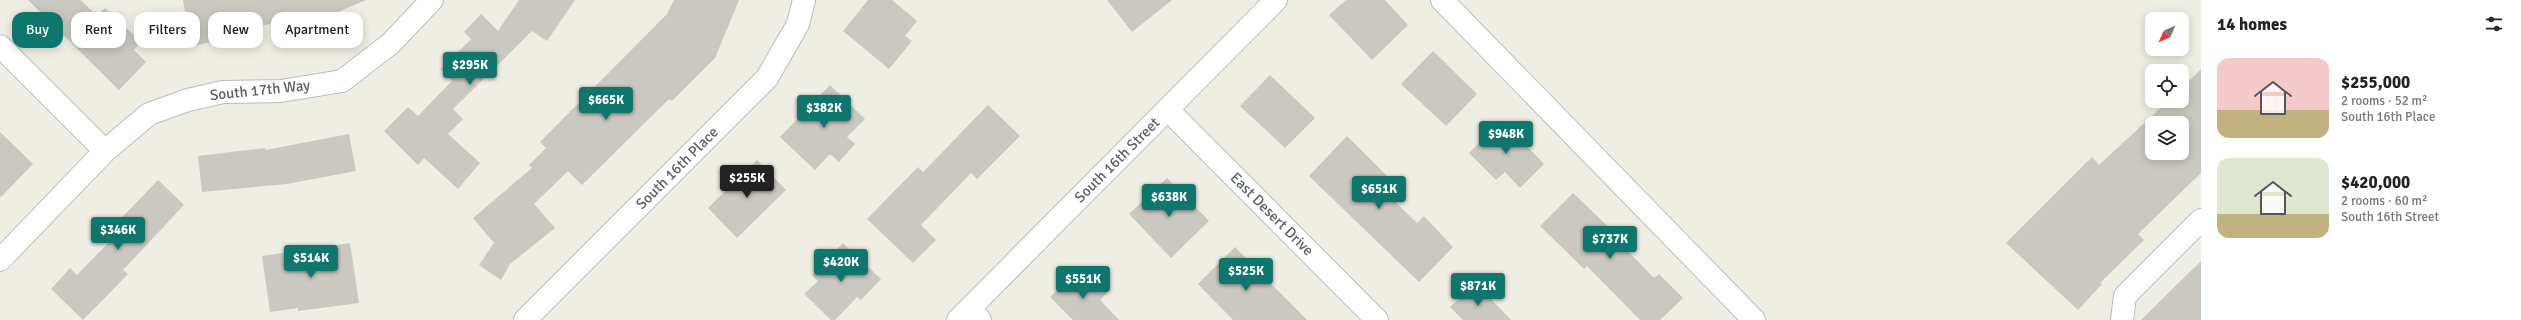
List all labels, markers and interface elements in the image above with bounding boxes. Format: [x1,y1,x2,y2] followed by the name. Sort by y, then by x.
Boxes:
[12,12,63,48] chip: Buy
[71,12,126,48] chip: Rent
[134,12,200,48] chip: Filters
[208,12,263,48] chip: New
[271,12,363,48] chip: Apartment
[2145,12,2189,56] north arrow
[2145,12,2189,160] map controls
[2483,13,2505,35] icon: filters
[2217,14,2287,35] text: 14 homes
[442,52,498,86] pin: $295K
[452,57,488,73] text: $295K
[2145,64,2189,108] button: locate
[2341,72,2410,93] text: $255,000
[2249,74,2297,122] icon: home
[209,76,311,104] street label: South 17th Way
[578,87,634,121] pin: $665K
[588,92,624,108] text: $665K
[2341,93,2427,109] text: 2 rooms · 52 m²
[796,95,852,129] pin: $382K
[806,100,842,116] text: $382K
[2341,109,2435,125] text: South 16th Place
[1071,114,1163,206] street label: South 16th Street
[2145,116,2189,160] button: layers
[1478,121,1534,155] pin: $948K
[632,123,722,213] street label: South 16th Place
[1488,126,1524,142] text: $948K
[719,165,775,199] pin: $255K
[1227,169,1317,259] street label: East Desert Drive
[729,170,765,186] text: $255K
[2341,172,2410,193] text: $420,000
[2249,174,2297,222] icon: home
[1351,176,1407,210] pin: $651K
[1361,181,1397,197] text: $651K
[1141,184,1197,218] pin: $638K
[1151,189,1187,205] text: $638K
[2341,193,2427,209] text: 2 rooms · 60 m²
[2341,209,2439,225] text: South 16th Street
[90,217,146,251] pin: $346K
[100,222,136,238] text: $346K
[1582,226,1638,260] pin: $737K
[1592,231,1628,247] text: $737K
[283,245,339,279] pin: $514K
[813,249,869,283] pin: $420K
[293,250,329,266] text: $514K
[823,254,859,270] text: $420K
[1218,258,1274,292] pin: $525K
[1228,263,1264,279] text: $525K
[1055,266,1111,300] pin: $551K
[1065,271,1101,287] text: $551K
[1450,273,1506,307] pin: $871K
[1460,278,1496,294] text: $871K

